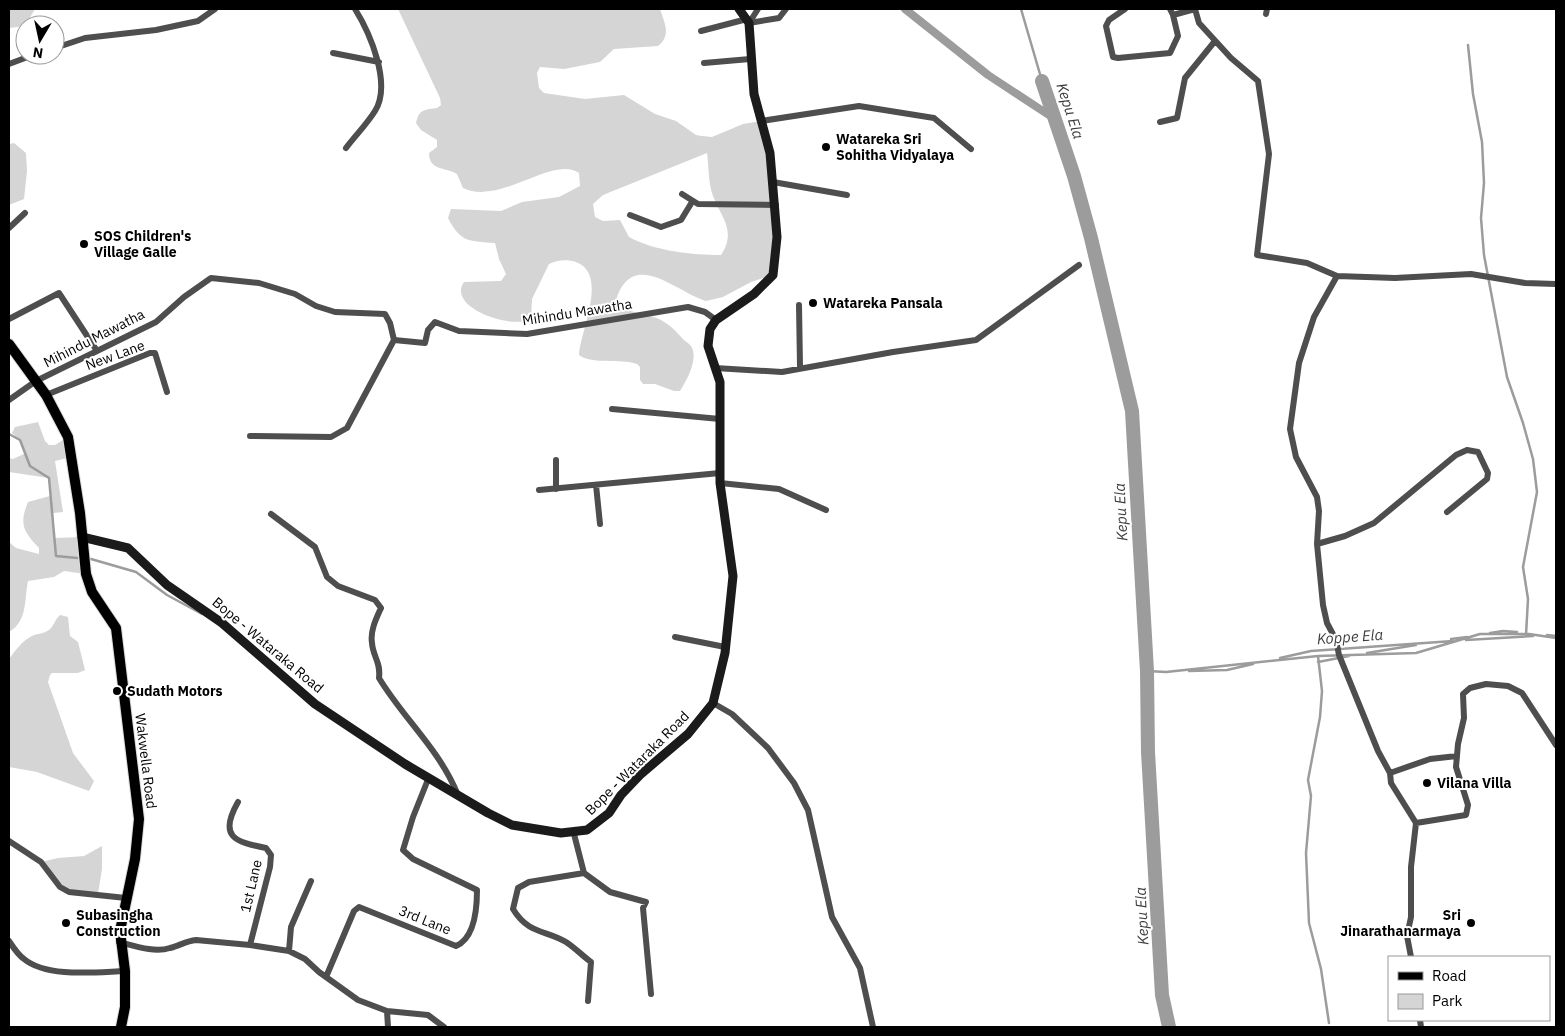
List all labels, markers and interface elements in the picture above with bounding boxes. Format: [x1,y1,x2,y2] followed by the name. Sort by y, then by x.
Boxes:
[15,15,65,65] north arrow
[32,43,44,63] text: N
[1052,80,1089,142] water label: Kepu Ela
[836,130,954,164] place label: Watareka Sri Sohitha Vidyalaya
[820,141,832,153] marker: Watareka Sri Sohitha Vidyalaya
[94,227,191,261] place label: SOS Children's Village Galle
[78,238,90,250] marker: SOS Children's Village Galle
[521,294,634,330] street label: Mihindu Mawatha
[823,294,943,312] place label: Watareka Pansala
[807,297,819,309] marker: Watareka Pansala
[41,305,148,371] street label: Mihindu Mawatha
[83,336,147,374] street label: New Lane
[1109,482,1132,541] water label: Kepu Ela
[209,593,327,697] street label: Bope - Wataraka Road
[1316,625,1384,648] water label: Koppe Ela
[127,682,223,700] place label: Sudath Motors
[111,685,123,697] marker: Sudath Motors
[581,707,693,819] street label: Bope - Wataraka Road
[131,712,161,810] street label: Wakwella Road
[1437,774,1511,792] place label: Vilana Villa
[1421,777,1433,789] marker: Vilana Villa
[236,858,266,914] street label: 1st Lane
[1130,886,1153,945] water label: Kepu Ela
[396,901,454,939] street label: 3rd Lane
[76,906,161,940] place label: Subasingha Construction
[1340,906,1461,940] place label: Sri Jinarathanarmaya
[60,917,72,929] marker: Subasingha Construction
[1465,917,1477,929] marker: Sri Jinarathanarmaya
[1388,956,1550,1021] legend
[1432,966,1467,985] text: Road
[1432,991,1462,1010] text: Park

